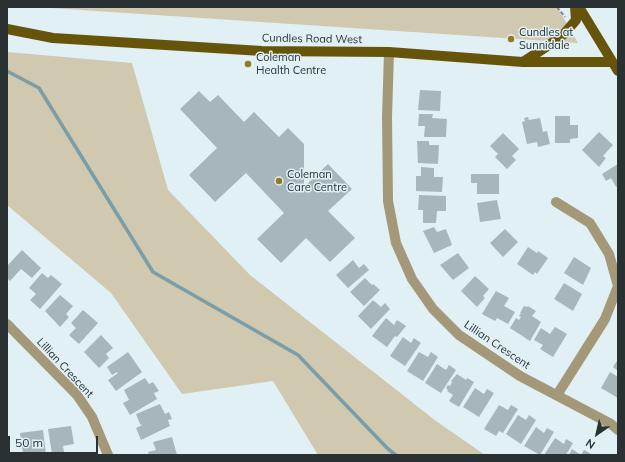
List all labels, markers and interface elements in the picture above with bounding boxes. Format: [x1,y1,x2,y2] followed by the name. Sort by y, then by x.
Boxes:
[519,26,573,52] place label: Cundles at Sunnidale
[262,32,362,46] street label: Cundles Road West
[506,34,516,44] marker: Cundles at Sunnidale
[256,51,326,77] place label: Coleman Health Centre
[243,59,253,69] marker: Coleman Health Centre
[287,168,347,194] place label: Coleman Care Centre
[274,176,284,186] marker: Coleman Care Centre
[461,318,533,372] street label: Lillian Crescent
[34,335,96,401] street label: Lillian Crescent
[577,414,617,454] north arrow
[10,428,100,454] scale bar
[15,435,43,450] text: 50 m
[583,436,598,452] text: N

